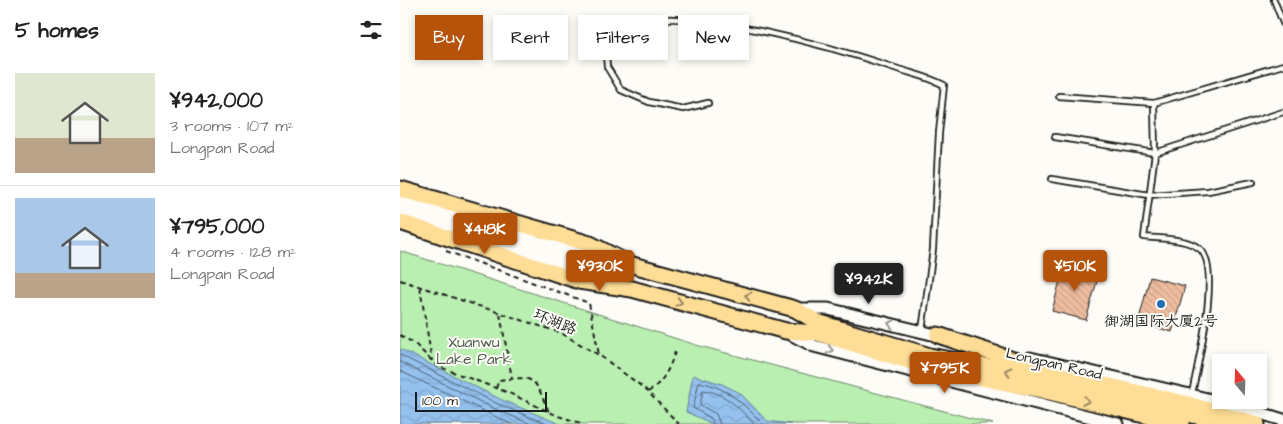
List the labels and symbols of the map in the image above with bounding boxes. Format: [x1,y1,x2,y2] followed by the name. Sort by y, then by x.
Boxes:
[450,212,520,255] pin: ¥418K
[565,250,635,292] pin: ¥930K
[1040,250,1110,292] pin: ¥510K
[834,262,904,305] pin: ¥942K
[744,291,752,302] one-way arrow
[675,296,684,307] one-way arrow
[1155,298,1167,310] marker: 御湖国际大厦2号
[530,304,580,340] street label: 环湖路
[1104,311,1218,332] place label: 御湖国际大厦2号
[886,319,895,330] one-way arrow
[436,332,512,370] park label: Xuanwu Lake Park
[1004,343,1104,386] street label: Longpan Road
[825,345,833,355] one-way arrow
[910,352,980,394] pin: ¥795K
[1212,354,1268,409] north arrow
[1004,366,1013,377] one-way arrow
[415,389,548,412] scale bar
[1081,395,1090,406] one-way arrow

